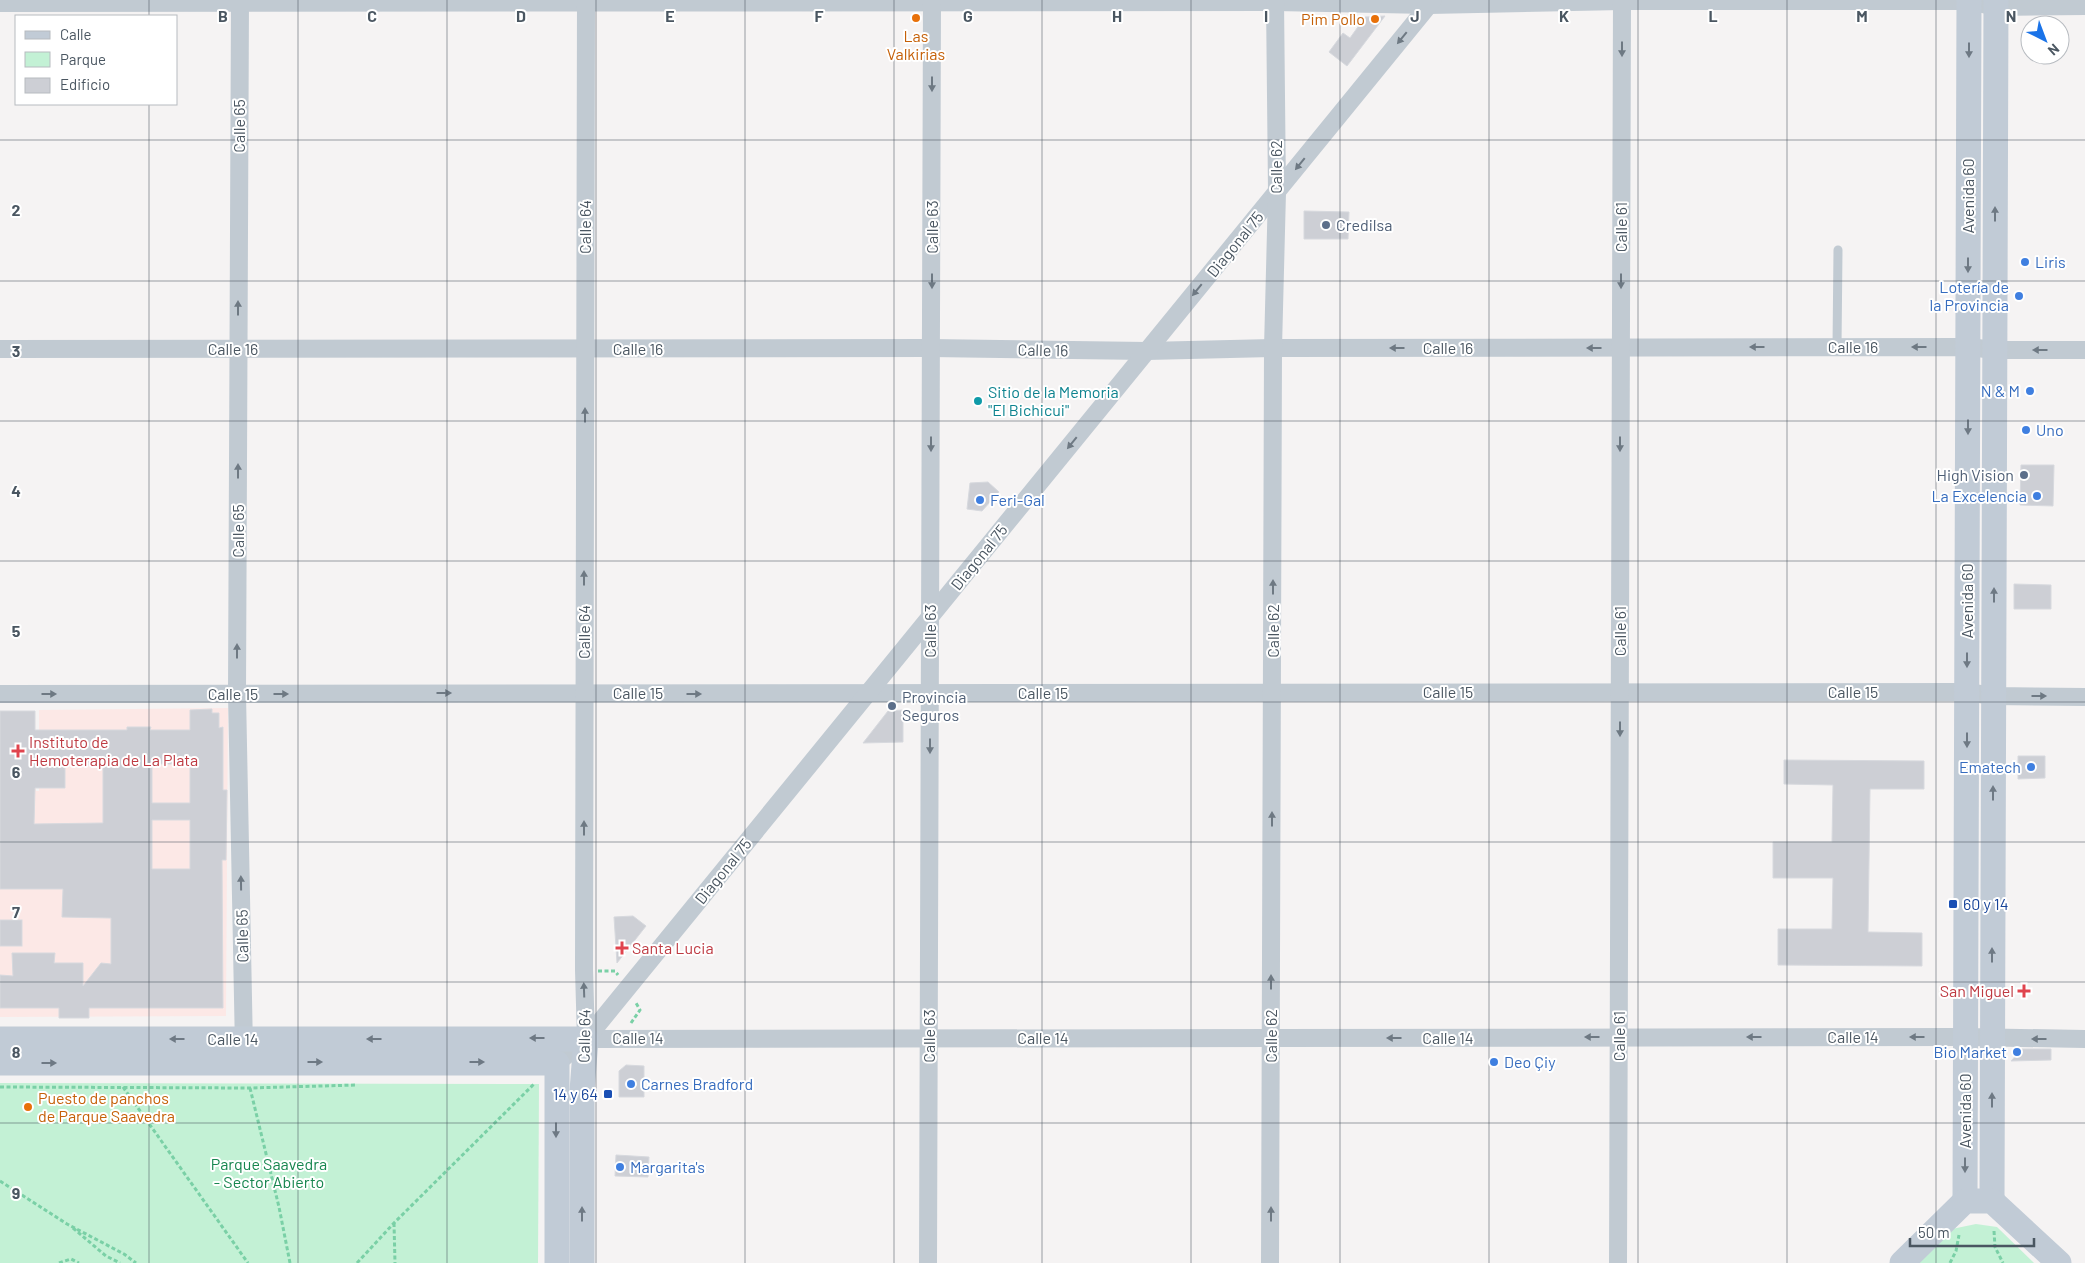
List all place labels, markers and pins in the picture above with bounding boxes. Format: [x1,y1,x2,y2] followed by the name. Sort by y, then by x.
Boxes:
[1301,9,1365,28] place label: Pim Pollo
[910,12,922,24] marker: Las Valkirias
[1369,13,1381,25] marker: Pim Pollo
[887,26,945,63] place label: Las Valkirias
[1336,215,1392,234] place label: Credilsa
[1320,219,1332,231] marker: Credilsa
[2035,252,2066,271] place label: Liris
[2019,256,2031,268] marker: Liris
[1930,277,2009,314] place label: Lotería de la Provincia
[2013,290,2025,302] marker: Lotería de la Provincia
[1981,381,2020,400] place label: N & M
[988,382,1119,419] place label: Sitio de la Memoria "El Bichicui"
[2024,385,2036,397] marker: N & M
[972,395,984,407] marker: Sitio de la Memoria "El Bichicui"
[2036,420,2064,439] place label: Uno
[2020,424,2032,436] marker: Uno
[1936,465,2014,484] place label: High Vision
[2018,469,2030,481] marker: High Vision
[1931,486,2027,505] place label: La Excelencia
[990,490,1045,509] place label: Feri-Gal
[2031,490,2043,502] marker: La Excelencia
[974,494,986,506] marker: Feri-Gal
[902,687,966,724] place label: Provincia Seguros
[886,700,898,712] marker: Provincia Seguros
[29,732,198,769] place label: Instituto de Hemoterapia de La Plata
[11,744,25,758] marker: Instituto de Hemoterapia de La Plata
[1959,757,2021,776] place label: Ematech
[2025,761,2037,773] marker: Ematech
[1963,894,2008,913] place label: 60 y 14
[1947,898,1959,910] marker: 60 y 14
[632,938,714,957] place label: Santa Lucia
[616,942,628,954] marker: Santa Lucia
[1940,981,2014,1000] place label: San Miguel
[2018,985,2030,997] marker: San Miguel
[1934,1042,2007,1061] place label: Bio Market
[2011,1046,2023,1058] marker: Bio Market
[1504,1052,1556,1071] place label: Deo Çiy
[1488,1056,1500,1068] marker: Deo Çiy
[641,1074,753,1093] place label: Carnes Bradford
[625,1078,637,1090] marker: Carnes Bradford
[553,1084,598,1103] place label: 14 y 64
[38,1088,175,1125] place label: Puesto de panchos de Parque Saavedra
[602,1088,614,1100] marker: 14 y 64
[22,1101,34,1113] marker: Puesto de panchos de Parque Saavedra
[630,1157,705,1176] place label: Margarita's
[614,1161,626,1173] marker: Margarita's

